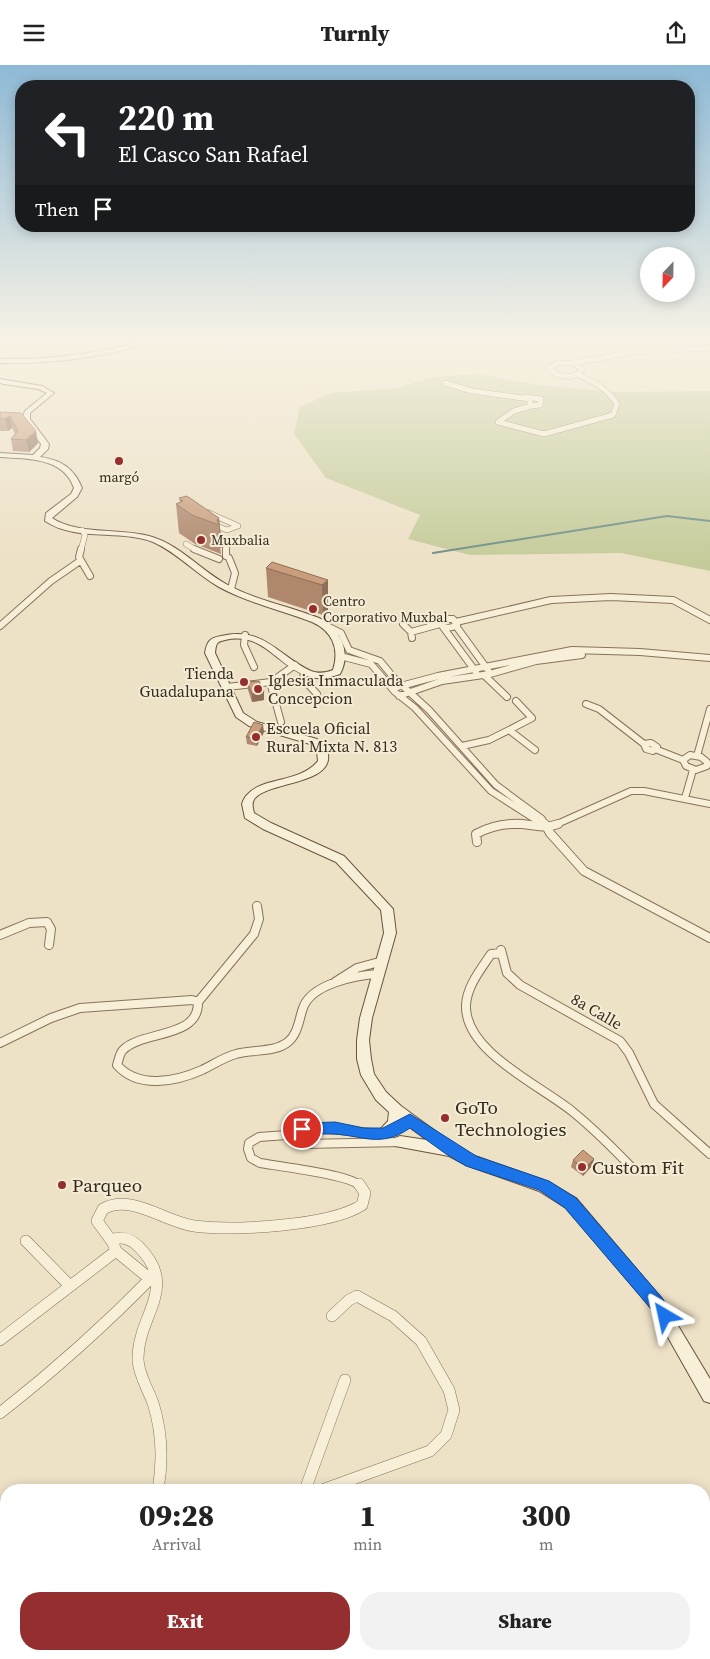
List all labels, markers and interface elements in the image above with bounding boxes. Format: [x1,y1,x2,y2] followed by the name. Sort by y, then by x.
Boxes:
[320,18,390,48] text: Turnly
[20,19,48,47] icon: menu
[662,19,690,47] icon: share
[118,94,214,142] text: 220 m
[35,100,100,165] icon: left
[118,139,308,169] text: El Casco San Rafael
[89,195,117,223] icon: arrive
[35,196,79,222] text: Then
[640,247,695,303] north arrow
[640,247,695,302] map controls
[113,455,125,467] marker: margó
[99,467,139,487] place label: margó
[211,530,270,550] place label: Muxbalia
[195,534,207,546] marker: Muxbalia
[323,591,448,627] place label: Centro Corporativo Muxbal
[307,603,319,615] marker: Centro Corporativo Muxbal
[140,662,235,702] place label: Tienda Guadalupana
[268,669,404,709] place label: Iglesia Inmaculada Concepcion
[238,676,250,688] marker: Tienda Guadalupana
[252,683,264,695] marker: Iglesia Inmaculada Concepcion
[266,717,397,757] place label: Escuela Oficial Rural Mixta N. 813
[250,731,262,743] marker: Escuela Oficial Rural Mixta N. 813
[567,988,627,1034] street label: 8a Calle
[455,1094,567,1142] place label: GoTo Technologies
[281,1108,323,1150] pin
[439,1112,451,1124] marker: GoTo Technologies
[288,1115,316,1143] icon: arrive
[592,1154,685,1180] place label: Custom Fit
[576,1161,588,1173] marker: Custom Fit
[72,1172,142,1198] place label: Parqueo
[56,1179,68,1191] marker: Parqueo
[638,1289,690,1341] position arrow
[139,1495,214,1536] text: 09:28
[359,1495,376,1536] text: 1
[521,1495,571,1536] text: 300
[152,1533,201,1555] text: Arrival
[353,1533,382,1555] text: min
[539,1533,553,1555] text: m
[20,1592,350,1650] button: Exit
[360,1592,690,1650] button: Share

